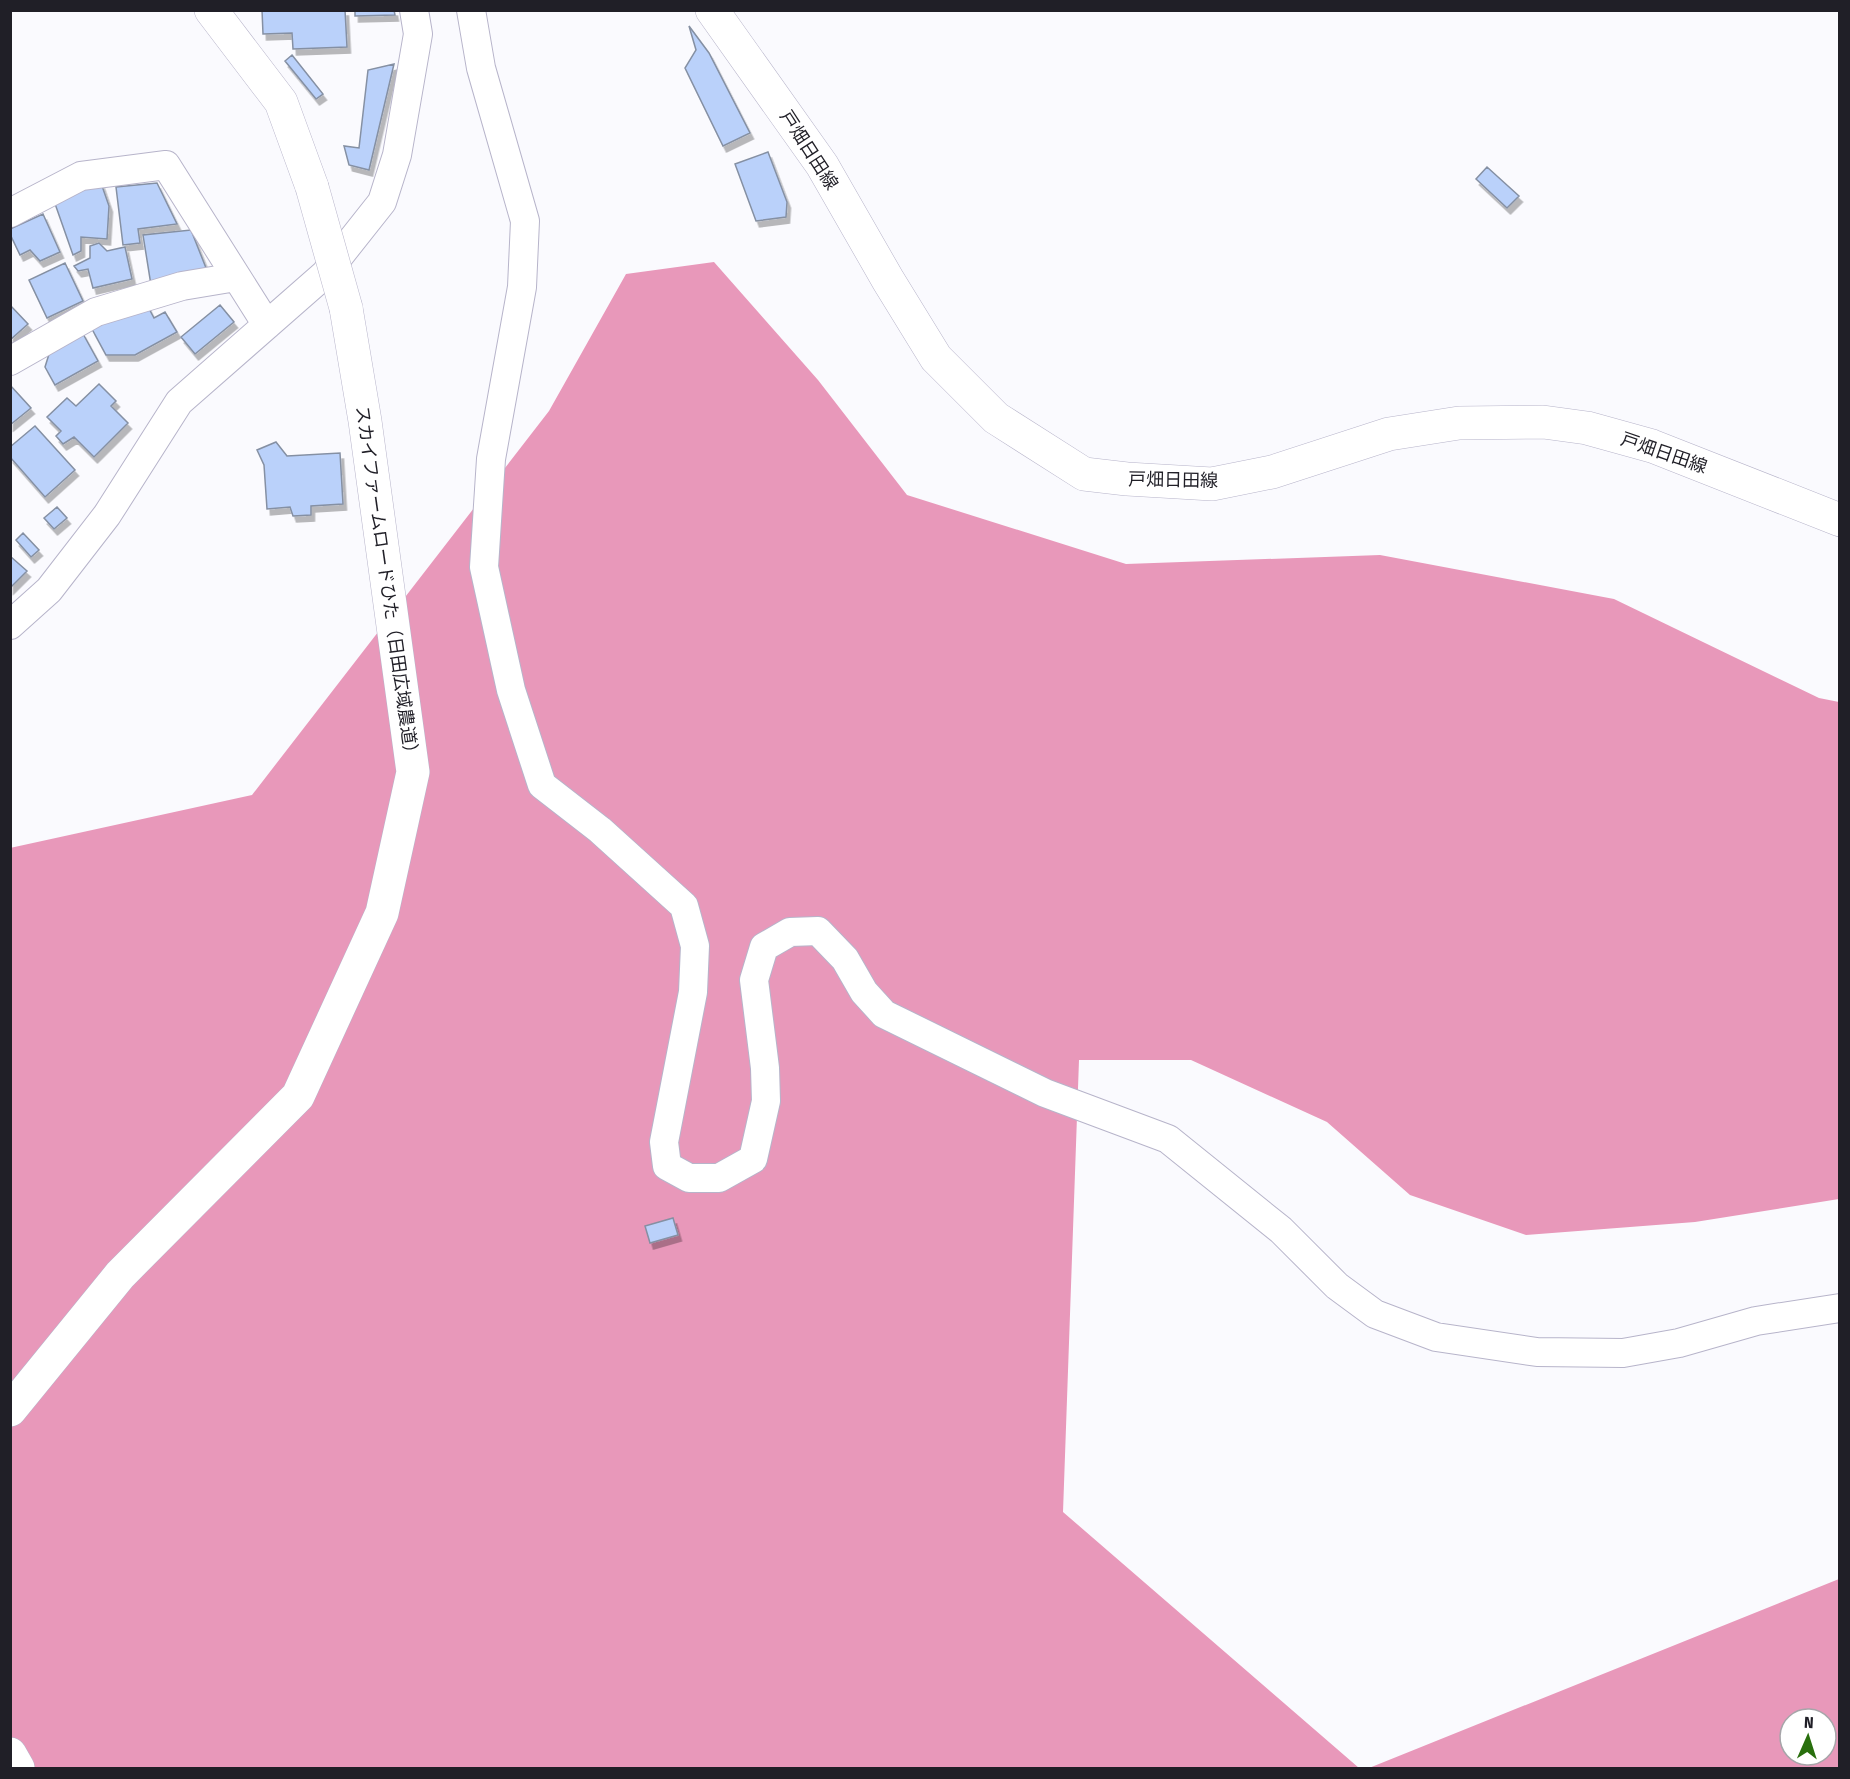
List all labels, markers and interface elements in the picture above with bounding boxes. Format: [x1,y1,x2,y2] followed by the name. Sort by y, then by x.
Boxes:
[775,106,843,194] street label: 戸畑日田線
[351,404,423,764] street label: スカイファームロードひた（日田広域農道）
[1618,428,1710,478] street label: 戸畑日田線
[1128,468,1218,492] street label: 戸畑日田線
[1778,1707,1838,1767] north arrow
[1803,1713,1814,1732] text: N

